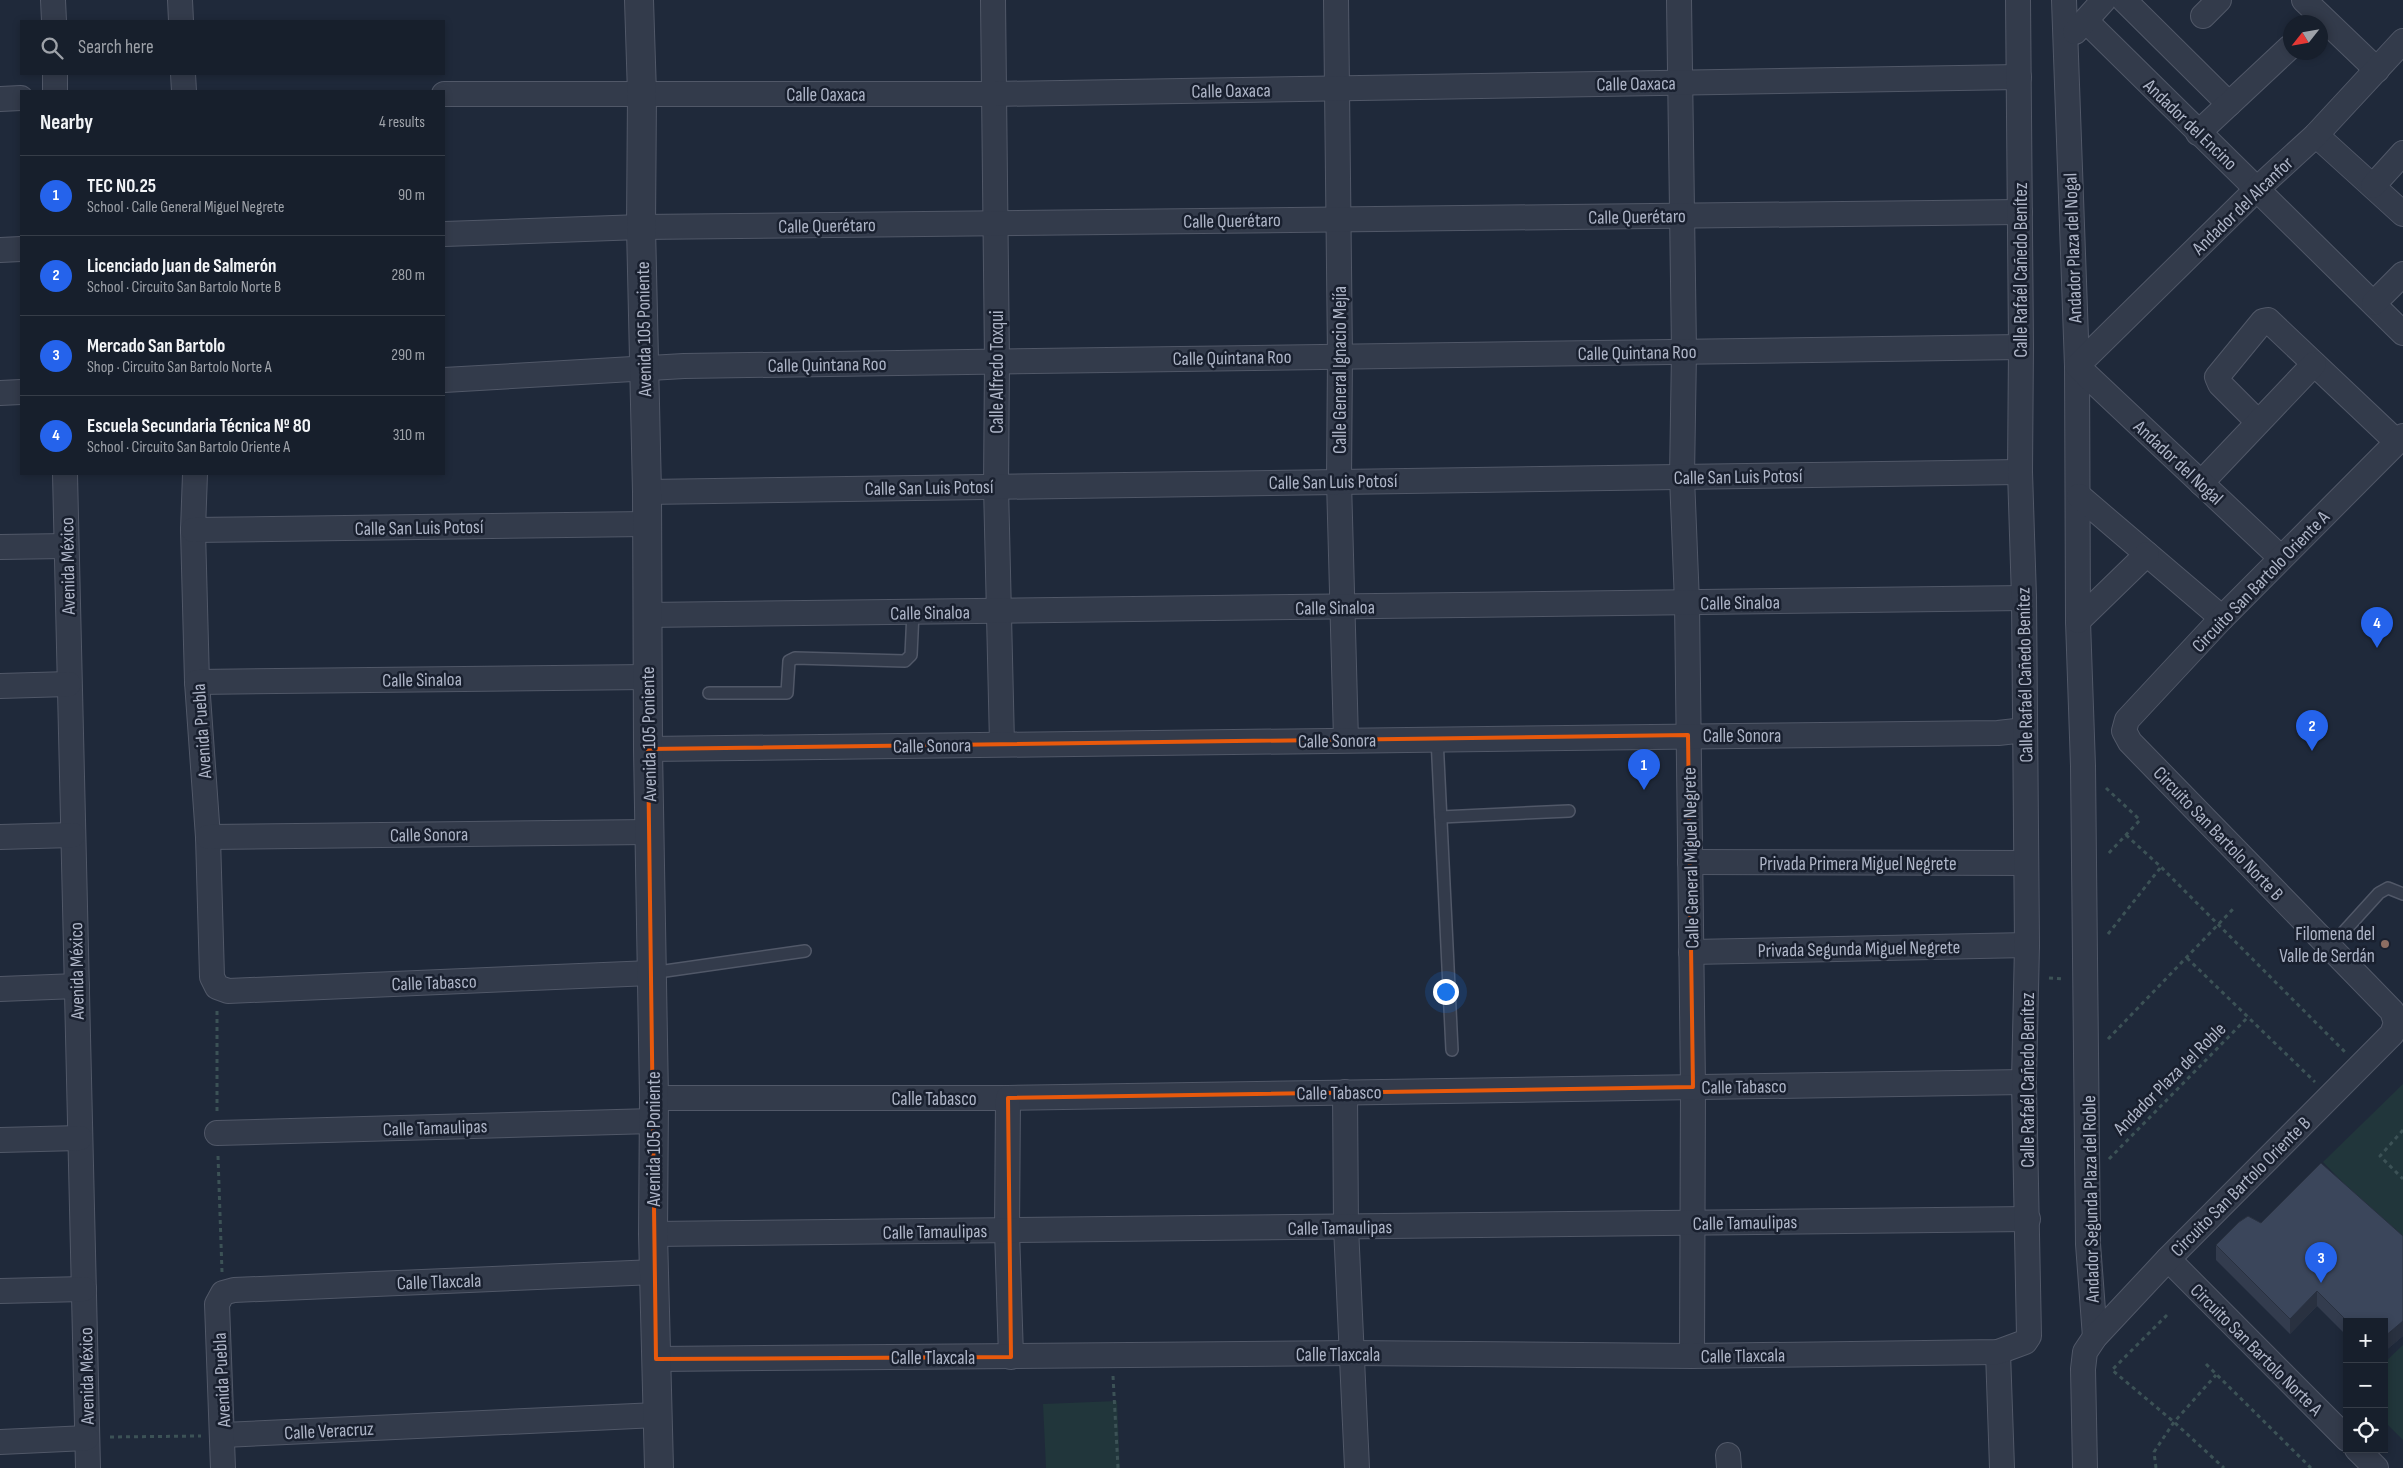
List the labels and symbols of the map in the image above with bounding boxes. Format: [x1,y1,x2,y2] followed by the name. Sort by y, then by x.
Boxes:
[2283,15,2328,60] north arrow
[1596,72,1676,97] street label: Calle Oaxaca
[2138,74,2242,176] street label: Andador del Encino
[1191,79,1271,104] street label: Calle Oaxaca
[786,84,866,107] street label: Calle Oaxaca
[2187,152,2299,261] street label: Andador del Alcanfor
[2059,173,2088,324] street label: Andador Plaza del Nogal
[2010,182,2033,358] street label: Calle Rafaél Cañedo Benítez
[1588,205,1686,230] street label: Calle Querétaro
[1183,209,1281,234] street label: Calle Querétaro
[778,214,876,239] street label: Calle Querétaro
[632,261,657,398] street label: Avenida 105 Poniente
[1329,286,1352,454] street label: Calle General Ignacio Mejía
[986,310,1009,434] street label: Calle Alfredo Toxqui
[1577,341,1697,366] street label: Calle Quintana Roo
[1172,346,1292,371] street label: Calle Quintana Roo
[767,353,887,378] street label: Calle Quintana Roo
[2128,415,2227,510] street label: Andador del Nogal
[1673,465,1803,490] street label: Calle San Luis Potosí
[1268,470,1398,495] street label: Calle San Luis Potosí
[864,476,994,501] street label: Calle San Luis Potosí
[2187,506,2335,658] street label: Circuito San Bartolo Oriente A
[354,516,484,541] street label: Calle San Luis Potosí
[56,517,81,616] street label: Avenida México
[2012,587,2039,763] street label: Calle Rafaél Cañedo Benítez
[1700,591,1780,616] street label: Calle Sinaloa
[1295,596,1375,621] street label: Calle Sinaloa
[890,601,970,626] street label: Calle Sinaloa
[2361,607,2393,648] pin: 4
[637,666,662,803] street label: Avenida 105 Poniente
[382,668,462,693] street label: Calle Sinaloa
[188,683,217,780] street label: Avenida Puebla
[2296,710,2328,751] pin: 2
[1703,725,1781,748] street label: Calle Sonora
[1298,729,1376,754] street label: Calle Sonora
[893,734,971,759] street label: Calle Sonora
[1628,749,1660,790] pin: 1
[2148,762,2288,906] street label: Circuito San Bartolo Norte B
[1678,767,1705,949] street label: Calle General Miguel Negrete
[390,823,468,848] street label: Calle Sonora
[1759,853,1957,876] street label: Privada Primera Miguel Negrete
[65,922,90,1021] street label: Avenida México
[2279,923,2375,968] place label: Filomena del Valle de Serdán
[1757,936,1961,963] street label: Privada Segunda Miguel Negrete
[2379,938,2391,950] marker: Filomena del Valle de Serdán
[391,971,477,996] street label: Calle Tabasco
[1433,979,1459,1005] your location
[2017,992,2040,1168] street label: Calle Rafaél Cañedo Benítez
[2108,1018,2231,1141] street label: Andador Plaza del Roble
[643,1071,666,1208] street label: Avenida 105 Poniente
[1701,1075,1787,1100] street label: Calle Tabasco
[1296,1081,1382,1106] street label: Calle Tabasco
[891,1088,977,1111] street label: Calle Tabasco
[2078,1095,2105,1304] street label: Andador Segunda Plaza del Roble
[2166,1112,2316,1262] street label: Circuito San Bartolo Oriente B
[382,1115,488,1142] street label: Calle Tamaulipas
[1693,1211,1798,1236] street label: Calle Tamaulipas
[1288,1216,1393,1241] street label: Calle Tamaulipas
[883,1220,988,1245] street label: Calle Tamaulipas
[2305,1242,2337,1283] pin: 3
[396,1270,482,1295] street label: Calle Tlaxcala
[2185,1279,2327,1421] street label: Circuito San Bartolo Norte A
[75,1327,100,1426] street label: Avenida México
[209,1332,237,1429] street label: Avenida Puebla
[1296,1344,1380,1367] street label: Calle Tlaxcala
[1701,1344,1786,1369] street label: Calle Tlaxcala
[891,1347,975,1370] street label: Calle Tlaxcala
[284,1418,375,1445] street label: Calle Veracruz

